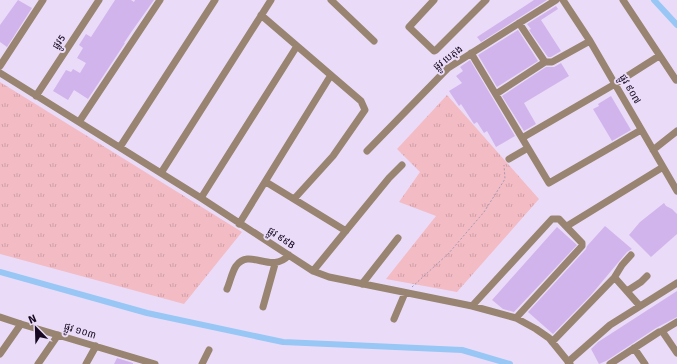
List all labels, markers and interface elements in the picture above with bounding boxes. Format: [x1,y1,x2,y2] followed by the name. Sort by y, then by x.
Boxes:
[50,32,71,53] street label: ផ្លូវ5
[431,43,467,75] street label: ផ្លូវ បេតុង
[614,72,643,107] street label: ផ្លូវ ៩០៧
[263,224,297,254] street label: ផ្លូវ ៩៩B
[16,308,56,348] north arrow
[26,312,38,327] text: N
[62,320,98,344] street label: ផ្លូវ ១០៣

